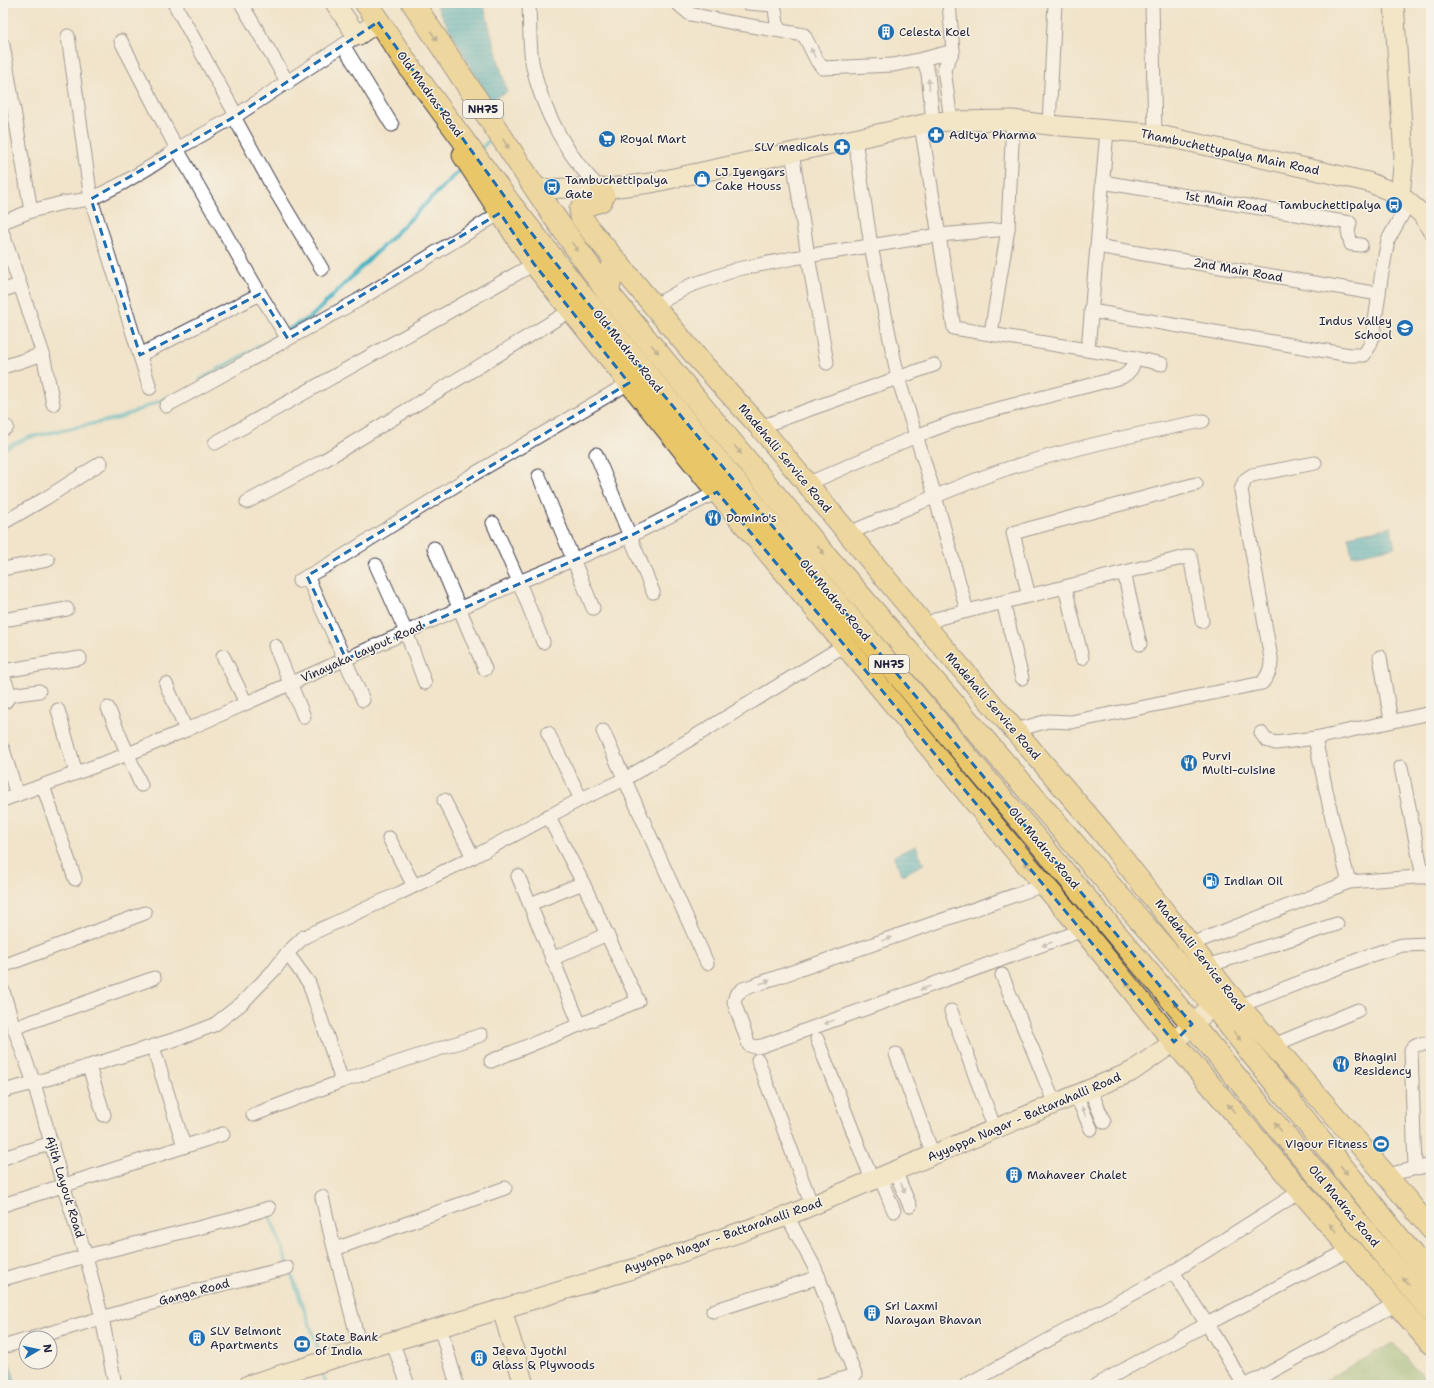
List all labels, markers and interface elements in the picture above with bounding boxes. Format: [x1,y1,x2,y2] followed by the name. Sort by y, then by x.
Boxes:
[876,22,896,42] building icon: Celesta Koel
[899,24,970,40] place label: Celesta Koel
[430,30,438,41] one-way arrow
[810,47,816,59] one-way arrow
[393,48,467,141] street label: Old Madras Road
[925,78,932,90] one-way arrow
[463,100,503,118] road number: NH75
[926,125,946,145] pharmacy icon: Aditya Pharma
[1139,125,1321,179] street label: Thambuchettypalya Main Road
[949,127,1037,143] place label: Aditya Pharma
[597,129,617,149] supermarket icon: Royal Mart
[620,131,686,147] place label: Royal Mart
[832,137,852,157] pharmacy icon: SLV medicals
[502,139,510,149] one-way arrow
[754,139,829,155] place label: SLV medicals
[715,164,785,194] place label: LJ Iyengars Cake Houss
[692,169,712,189] shop icon: LJ Iyengars Cake Houss
[565,172,668,202] place label: Tambuchettipalya Gate
[542,177,562,197] bus stop icon: Tambuchettipalya Gate
[1184,188,1269,216] street label: 1st Main Road
[1384,195,1404,215] bus stop icon: Tambuchettipalya
[1278,197,1382,213] place label: Tambuchettipalya
[571,242,579,252] one-way arrow
[1192,254,1284,286] street label: 2nd Main Road
[589,306,667,396] street label: Old Madras Road
[1319,313,1392,343] place label: Indus Valley School
[1395,318,1415,338] school or university icon: Indus Valley School
[651,344,660,355] one-way arrow
[735,400,836,516] street label: Madehalli Service Road
[733,444,742,455] one-way arrow
[703,508,723,528] restaurant icon: Domino's
[726,510,777,526] place label: Domino's
[816,544,825,555] one-way arrow
[796,555,874,645] street label: Old Madras Road
[298,618,426,686] street label: Vinayaka Layout Road
[942,649,1044,763] street label: Madehalli Service Road
[869,655,909,673] road number: NH75
[1202,748,1276,778] place label: Purvi Multi-cuisine
[1179,753,1199,773] restaurant icon: Purvi Multi-cuisine
[1005,803,1083,893] street label: Old Madras Road
[1024,860,1033,871] one-way arrow
[1201,871,1221,891] fuel station icon: Indian Oil
[1224,873,1283,889] place label: Indian Oil
[1151,896,1249,1014] street label: Madehalli Service Road
[1089,901,1098,912] one-way arrow
[882,936,894,942] one-way arrow
[1040,941,1052,947] one-way arrow
[759,979,771,985] one-way arrow
[1125,982,1134,993] one-way arrow
[918,985,930,991] one-way arrow
[1173,1000,1182,1011] one-way arrow
[823,1020,835,1026] one-way arrow
[1233,1030,1241,1041] one-way arrow
[1354,1049,1412,1079] place label: Bhagini Residency
[1331,1054,1351,1074] restaurant icon: Bhagini Residency
[925,1069,1124,1165] street label: Ayyappa Nagar - Battarahalli Road
[1226,1103,1235,1114] one-way arrow
[1080,1105,1086,1117] one-way arrow
[1274,1122,1283,1132] one-way arrow
[42,1134,88,1240] street label: Ajith Layout Road
[1371,1134,1391,1154] sports icon: Vigour Fitness
[1285,1136,1368,1152] place label: Vigour Fitness
[1305,1161,1383,1251] street label: Old Madras Road
[1004,1165,1024,1185] building icon: Mahaveer Chalet
[1340,1165,1349,1176] one-way arrow
[1027,1167,1127,1183] place label: Mahaveer Chalet
[900,1183,906,1195] one-way arrow
[622,1194,825,1278] street label: Ayyappa Nagar - Battarahalli Road
[1329,1223,1338,1234] one-way arrow
[157,1275,232,1309] street label: Ganga Road
[1402,1275,1411,1286] one-way arrow
[885,1298,982,1328] place label: Sri Laxmi Narayan Bhavan
[862,1303,882,1323] building icon: Sri Laxmi Narayan Bhavan
[210,1323,282,1353] place label: SLV Belmont Apartments
[187,1328,207,1348] building icon: SLV Belmont Apartments
[315,1329,378,1359] place label: State Bank of India
[18,1330,58,1370] north arrow
[292,1334,312,1354] bank icon: State Bank of India
[39,1343,56,1354] text: N
[492,1343,595,1373] place label: Jeeva Jyothi Glass & Plywoods
[469,1348,489,1368] building icon: Jeeva Jyothi Glass & Plywoods

